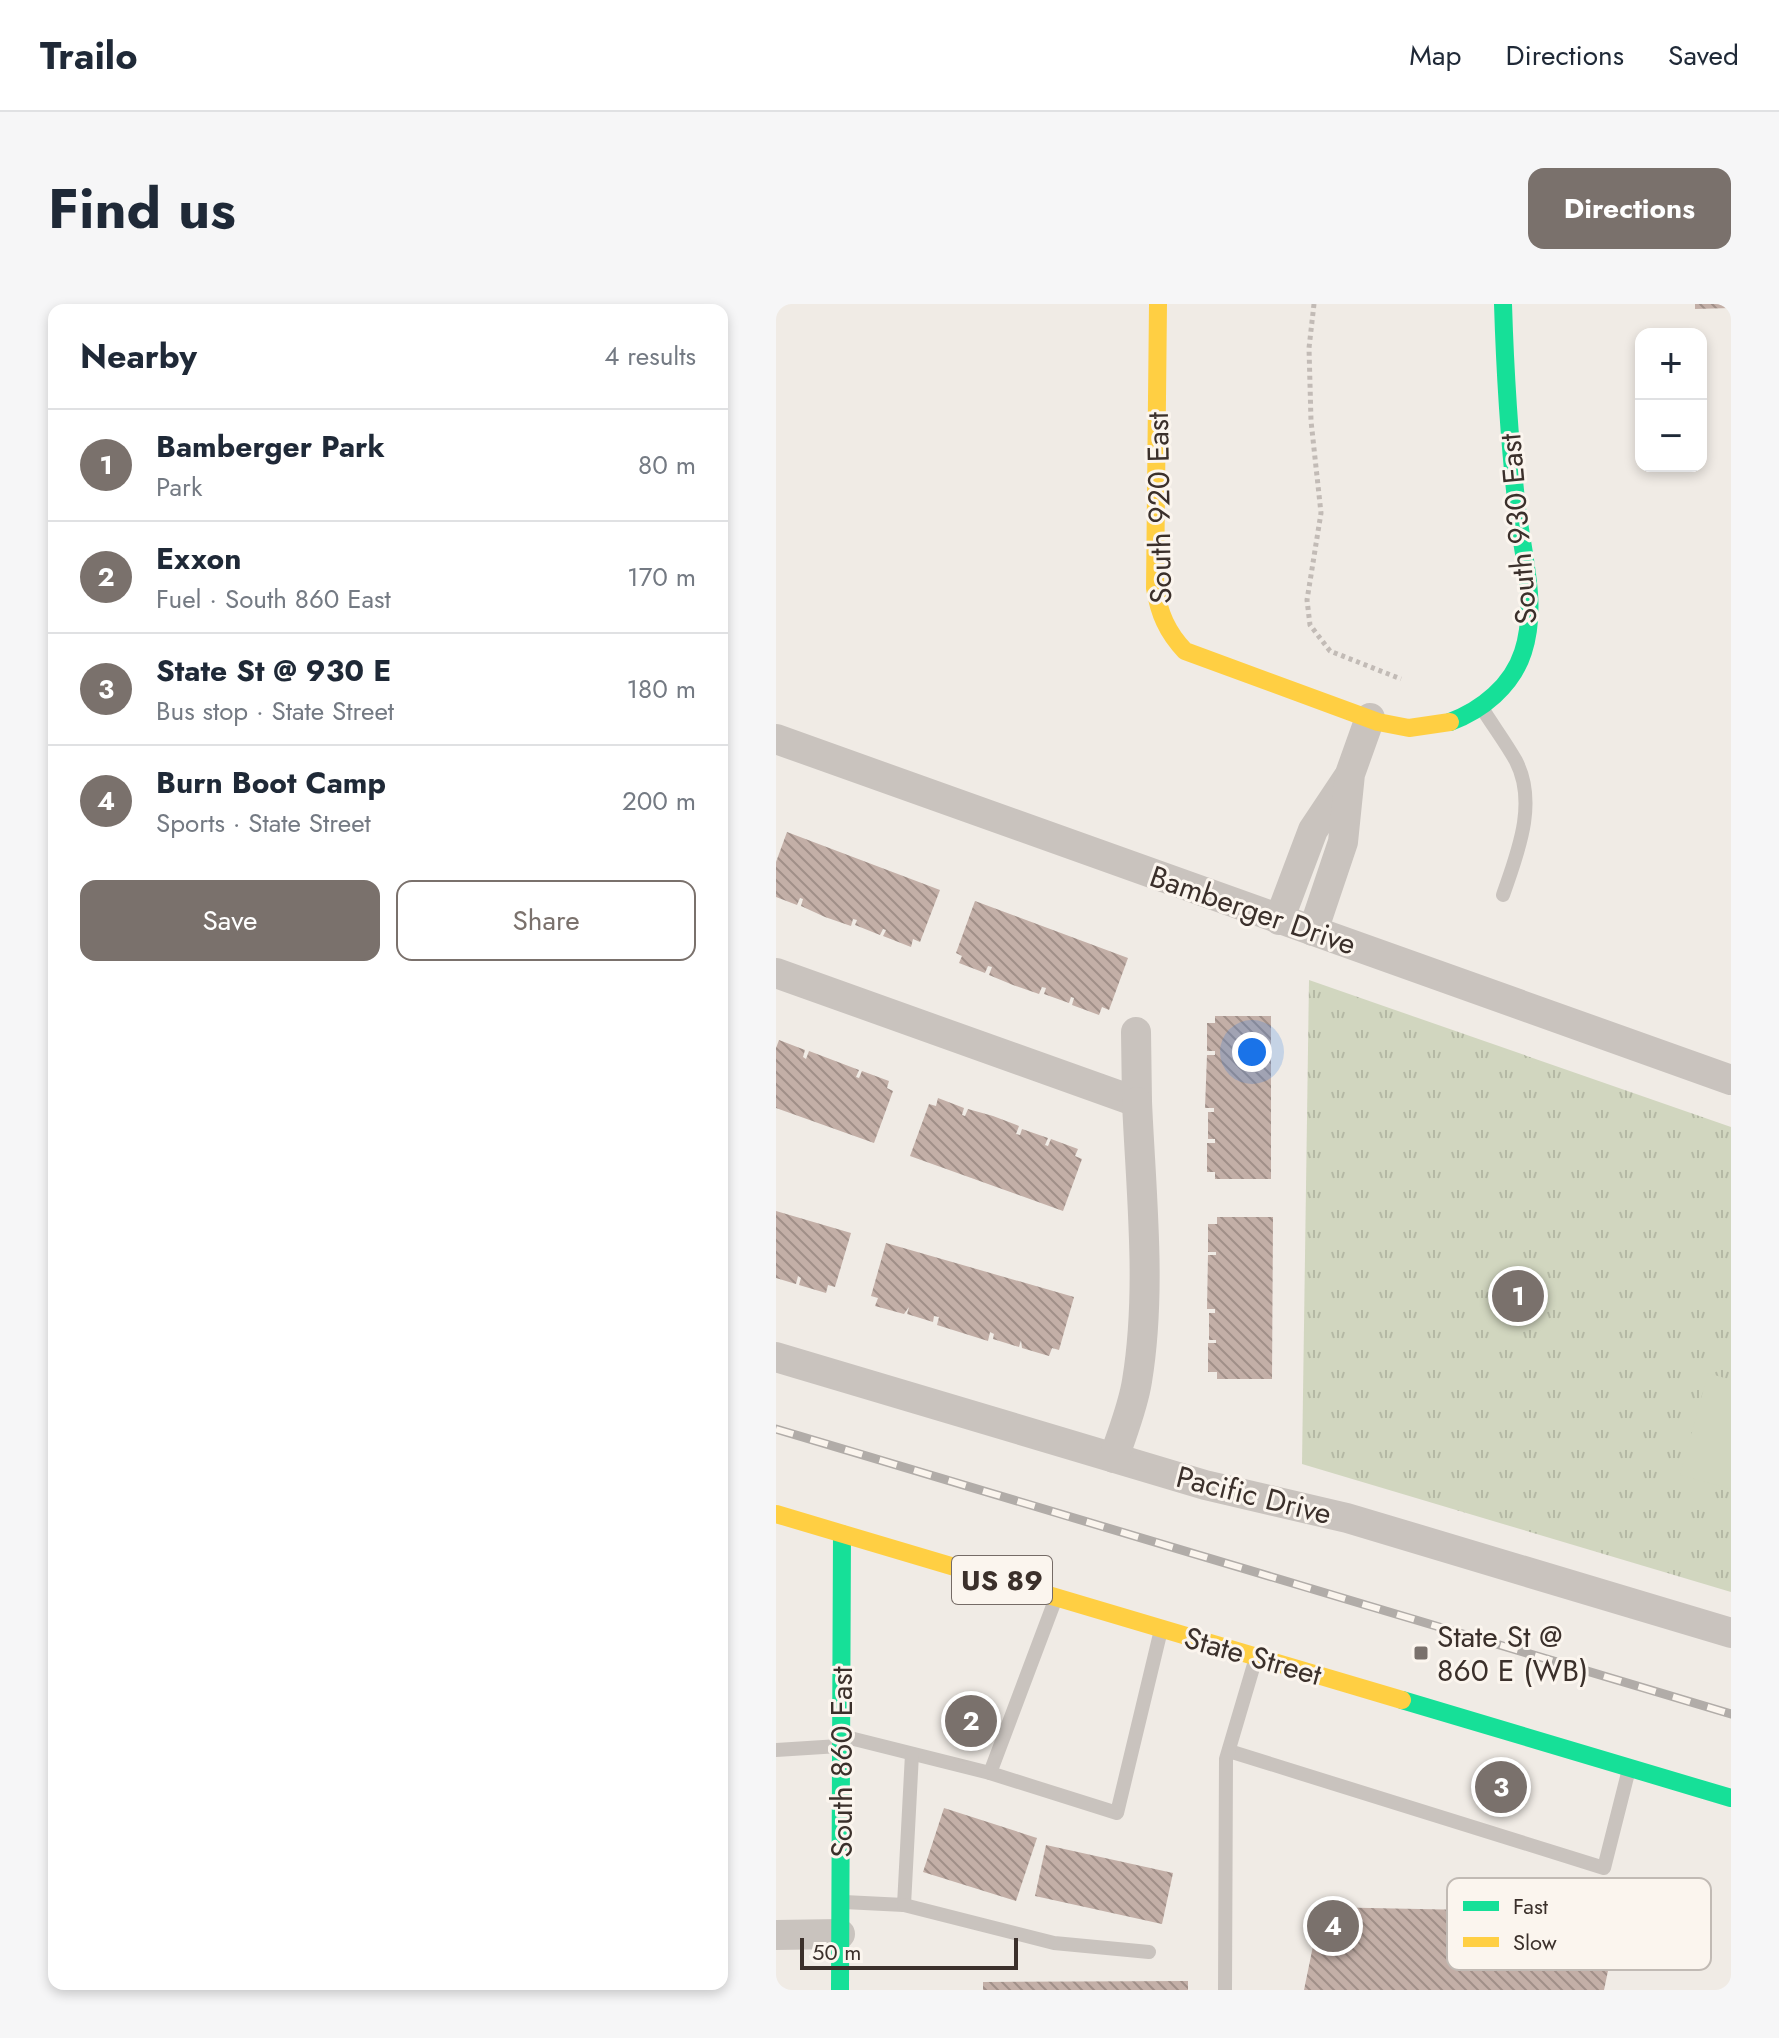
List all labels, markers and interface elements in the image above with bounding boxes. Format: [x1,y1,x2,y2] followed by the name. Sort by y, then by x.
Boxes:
[40,28,138,83] text: Trailo
[1409,35,1461,76] text: Map
[1505,35,1624,76] text: Directions
[1668,35,1739,76] text: Saved
[48,168,236,249] text: Find us
[1528,168,1731,249] button: Directions
[1635,328,1707,472] map controls
[1635,328,1707,400] button: +
[80,332,197,381] text: Nearby
[604,337,696,375] text: 4 results
[1635,400,1707,472] button: −
[1136,411,1182,604] street label: South 920 East
[156,425,385,468] text: Bamberger Park
[1488,431,1548,626] street label: South 930 East
[99,446,113,484] text: 1
[638,446,696,484] text: 80 m
[156,468,202,506] text: Park
[156,537,241,580] text: Exxon
[97,558,115,596] text: 2
[627,558,696,596] text: 170 m
[156,580,391,618] text: Fuel · South 860 East
[156,649,391,692] text: State St @ 930 E
[98,670,114,708] text: 3
[626,670,696,708] text: 180 m
[156,692,394,730] text: Bus stop · State Street
[156,761,386,804] text: Burn Boot Camp
[97,782,115,820] text: 4
[622,782,696,820] text: 200 m
[156,804,371,842] text: Sports · State Street
[1144,855,1362,965] street label: Bamberger Drive
[80,880,380,961] button: Save
[396,880,696,961] button: Share
[1232,1032,1272,1072] your location
[1492,1266,1544,1326] pin: 1
[1172,1455,1336,1535] street label: Pacific Drive
[952,1556,1052,1604] road number: US 89
[1437,1615,1588,1692] place label: State St @ 860 E (WB)
[1179,1616,1328,1696] street label: State Street
[1412,1644,1430,1662] marker: State St @ 860 E (WB)
[820,1666,863,1858] street label: South 860 East
[945,1691,997,1751] pin: 2
[1475,1757,1527,1817] pin: 3
[1447,1878,1711,1970] legend
[1513,1890,1549,1922] text: Fast
[1307,1896,1359,1956] pin: 4
[1513,1926,1557,1958] text: Slow
[800,1934,1018,1970] scale bar
[812,1936,861,1968] text: 50 m

